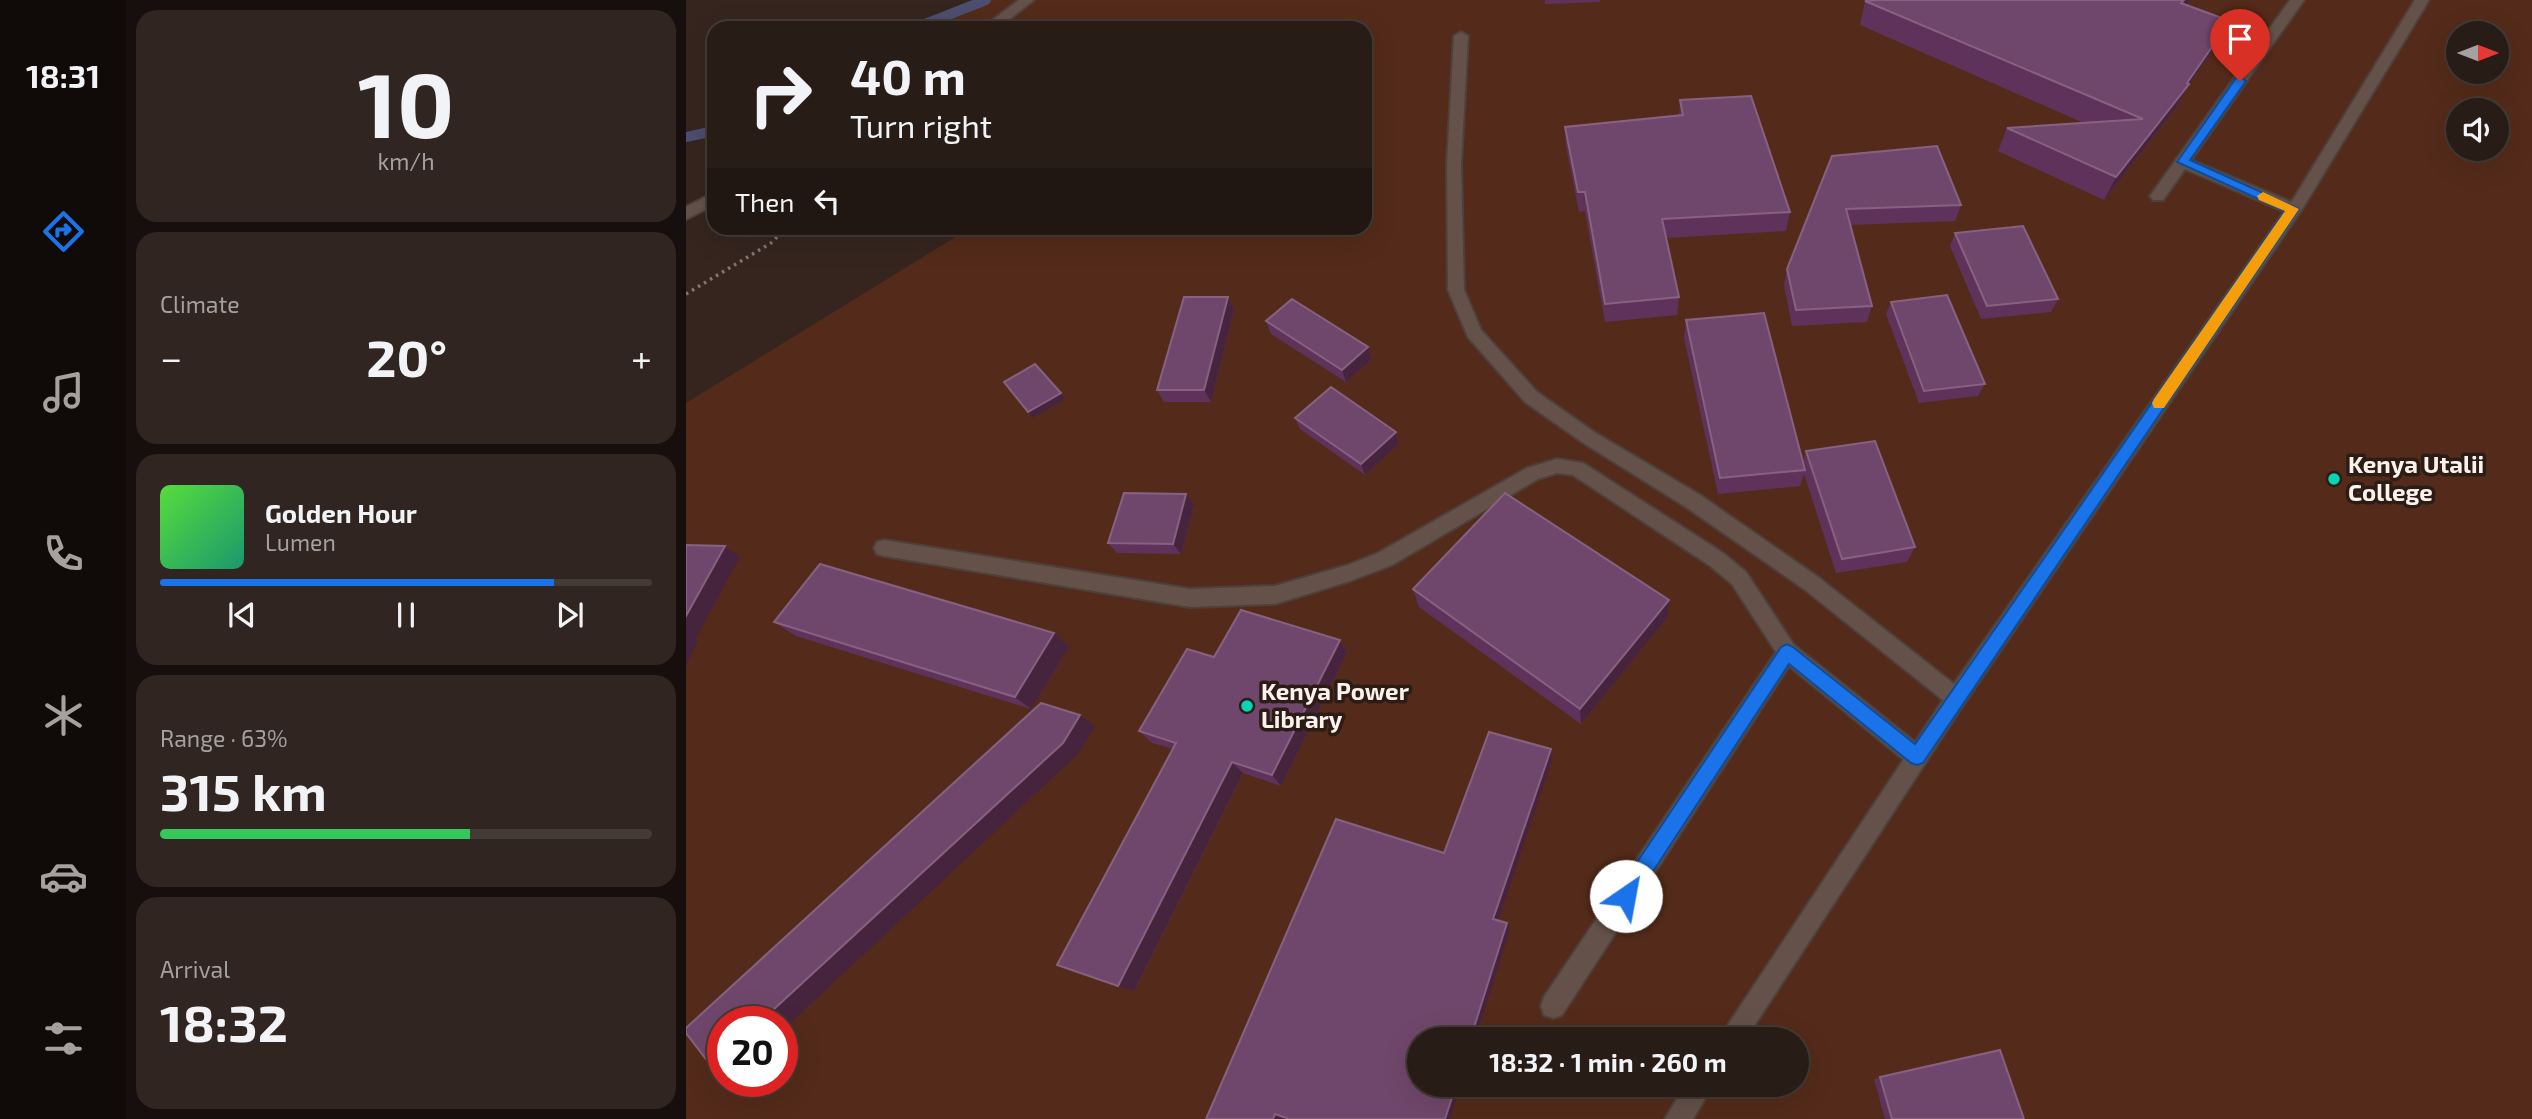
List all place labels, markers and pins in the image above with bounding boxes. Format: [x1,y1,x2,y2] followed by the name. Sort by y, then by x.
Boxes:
[2210,9,2270,81] pin
[2348,449,2484,506] place label: Kenya Utalii College
[2326,471,2342,487] marker: Kenya Utalii College
[1261,676,1410,733] place label: Kenya Power Library
[1239,698,1255,714] marker: Kenya Power Library

